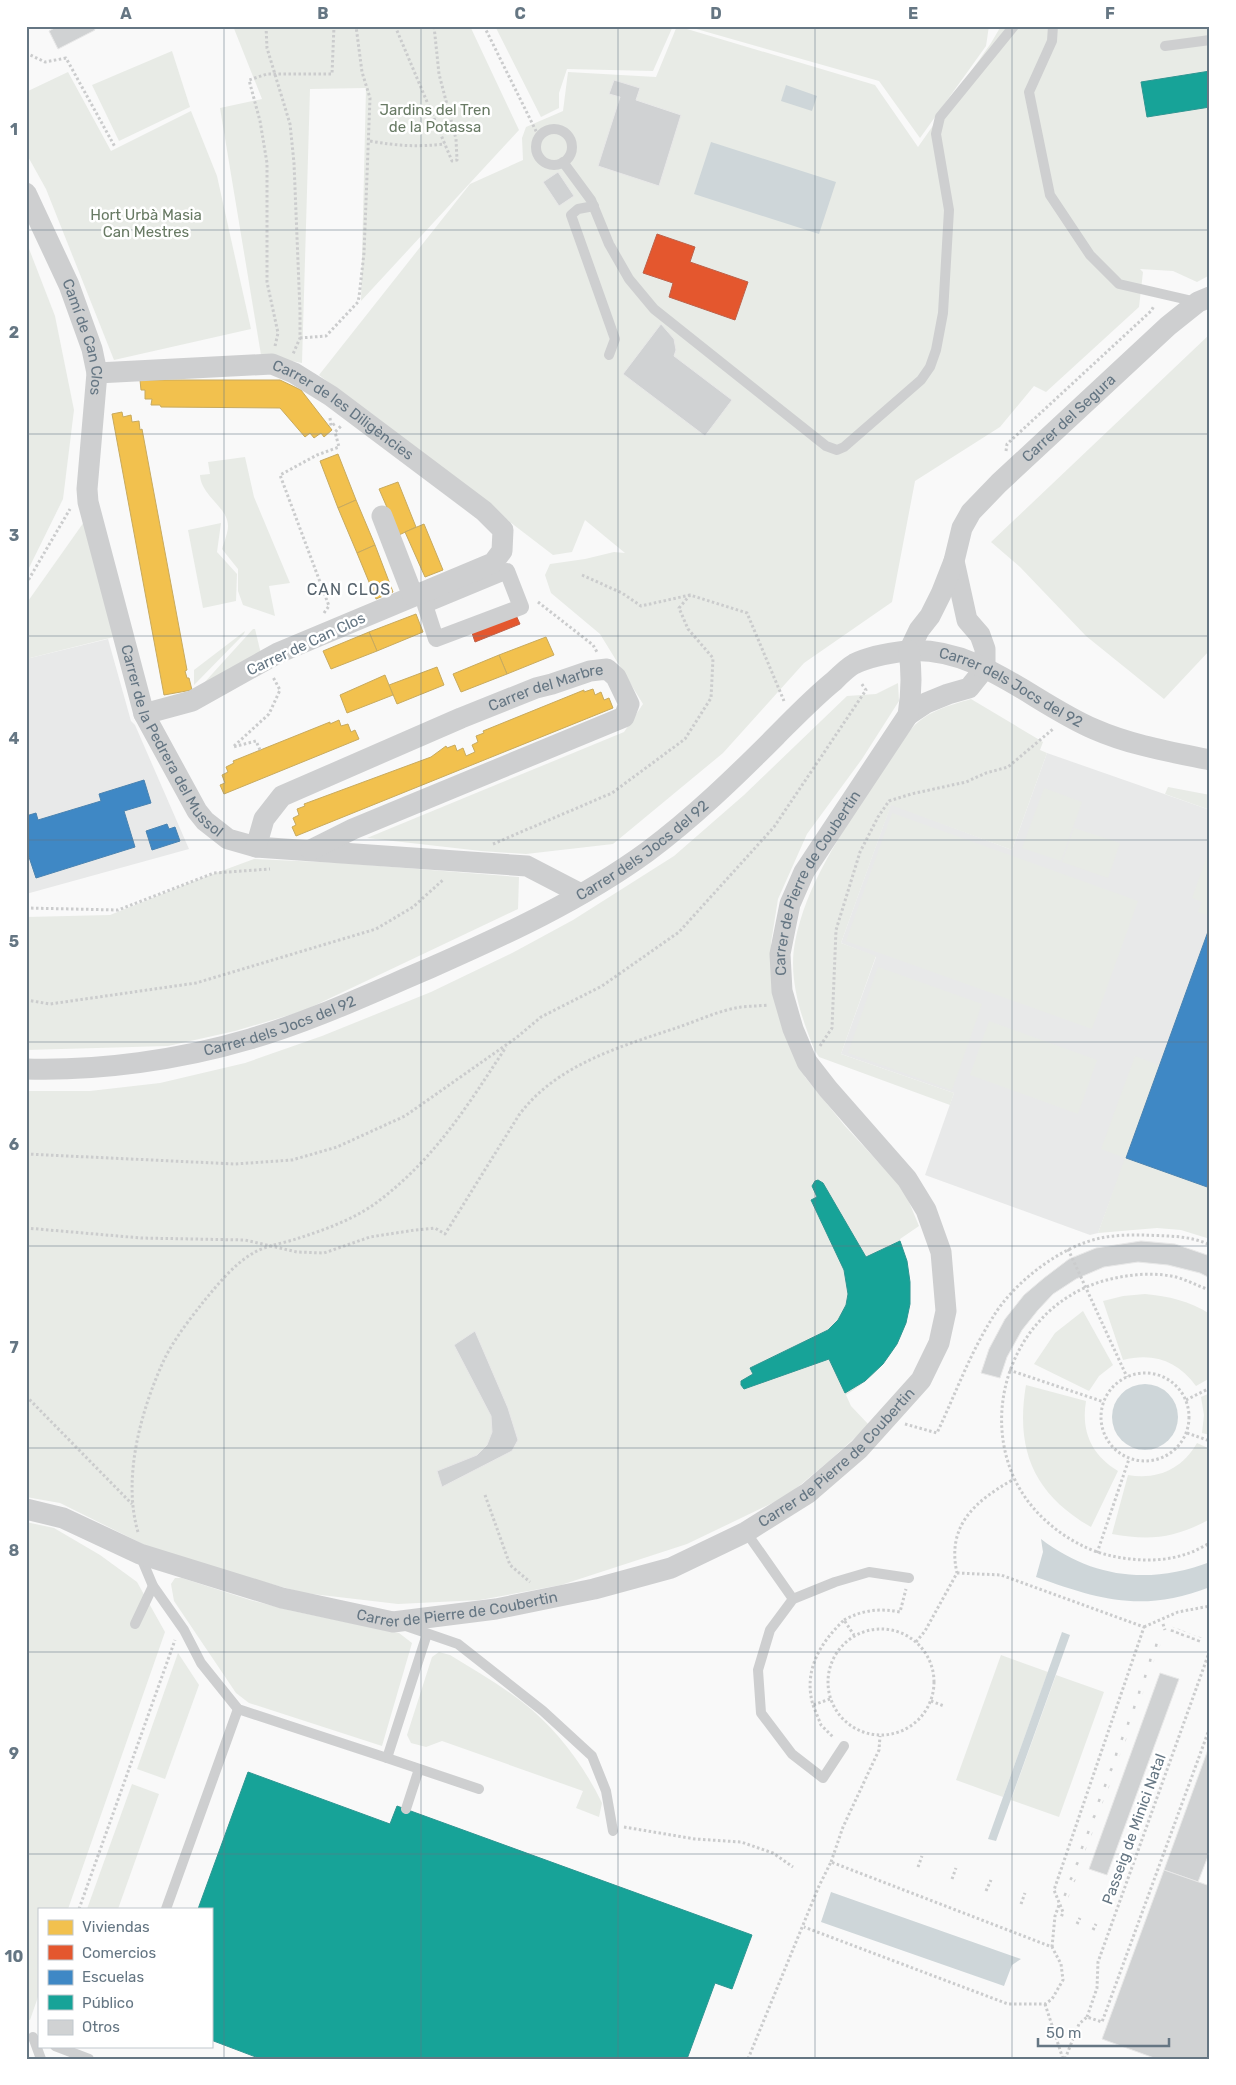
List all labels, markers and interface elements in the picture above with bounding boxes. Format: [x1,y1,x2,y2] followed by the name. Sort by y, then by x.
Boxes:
[120,4,132,23] text: A
[317,4,329,23] text: B
[514,4,526,23] text: C
[710,4,722,23] text: D
[908,4,918,23] text: E
[1105,4,1115,23] text: F
[379,101,491,136] park label: Jardins del Tren de la Potassa
[10,120,18,139] text: 1
[90,206,202,241] park label: Hort Urbà Masia Can Mestres
[58,276,106,396] street label: Camí de Can Clos
[9,323,19,342] text: 2
[270,356,417,464] street label: Carrer de les Diligències
[1018,370,1119,466] street label: Carrer del Segura
[9,526,19,545] text: 3
[307,580,391,599] district label: CAN CLOS
[244,608,369,679] street label: Carrer de Can Clos
[117,643,227,841] street label: Carrer de la Pedrera del Mussol
[937,644,1086,731] street label: Carrer dels Jocs del 92
[486,661,604,715] street label: Carrer del Marbre
[9,729,20,748] text: 4
[771,787,864,976] street label: Carrer de Pierre de Coubertin
[573,796,712,904] street label: Carrer dels Jocs del 92
[9,932,19,951] text: 5
[202,992,359,1060] street label: Carrer dels Jocs del 92
[9,1135,19,1154] text: 6
[9,1338,19,1357] text: 7
[755,1384,918,1531] street label: Carrer de Pierre de Coubertin
[9,1541,20,1560] text: 8
[355,1588,559,1631] street label: Carrer de Pierre de Coubertin
[9,1744,19,1763] text: 9
[1098,1751,1170,1907] street label: Passeig de Minici Natal
[38,1908,212,2048] legend
[82,1918,150,1936] text: Viviendas
[82,1944,156,1962] text: Comercios
[5,1947,24,1966] text: 10
[82,1968,144,1986] text: Escuelas
[82,1994,134,2012] text: Público
[1038,2015,1170,2047] scale bar
[82,2018,120,2036] text: Otros
[1046,2024,1081,2042] text: 50 m

